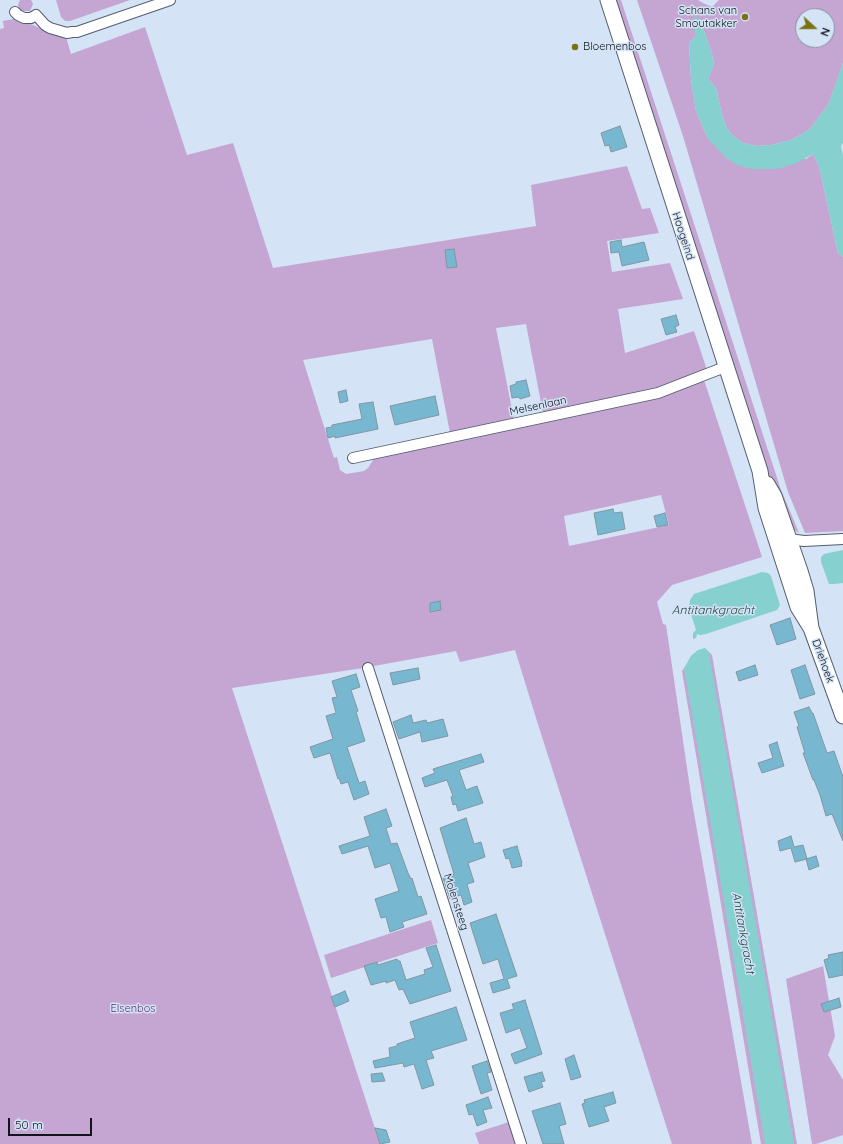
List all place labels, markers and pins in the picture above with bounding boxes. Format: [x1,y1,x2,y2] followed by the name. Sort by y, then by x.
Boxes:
[676,4,737,30] place label: Schans van Smoutakker
[740,12,750,22] marker: Schans van Smoutakker
[583,40,646,54] place label: Bloemenbos
[570,42,580,52] marker: Bloemenbos

